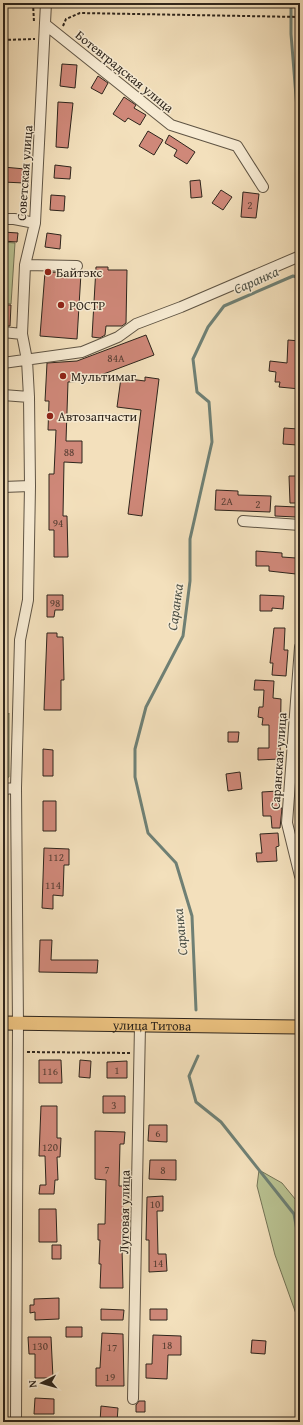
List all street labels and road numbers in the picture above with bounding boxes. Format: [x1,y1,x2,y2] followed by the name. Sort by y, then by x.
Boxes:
[71,26,179,118] street label: Ботевградская улица
[12,124,37,221] street label: Советская улица
[266,711,291,810] street label: Саранская улица
[112,1015,192,1036] street label: улица Титова
[114,1169,135,1254] street label: Луговая улица

